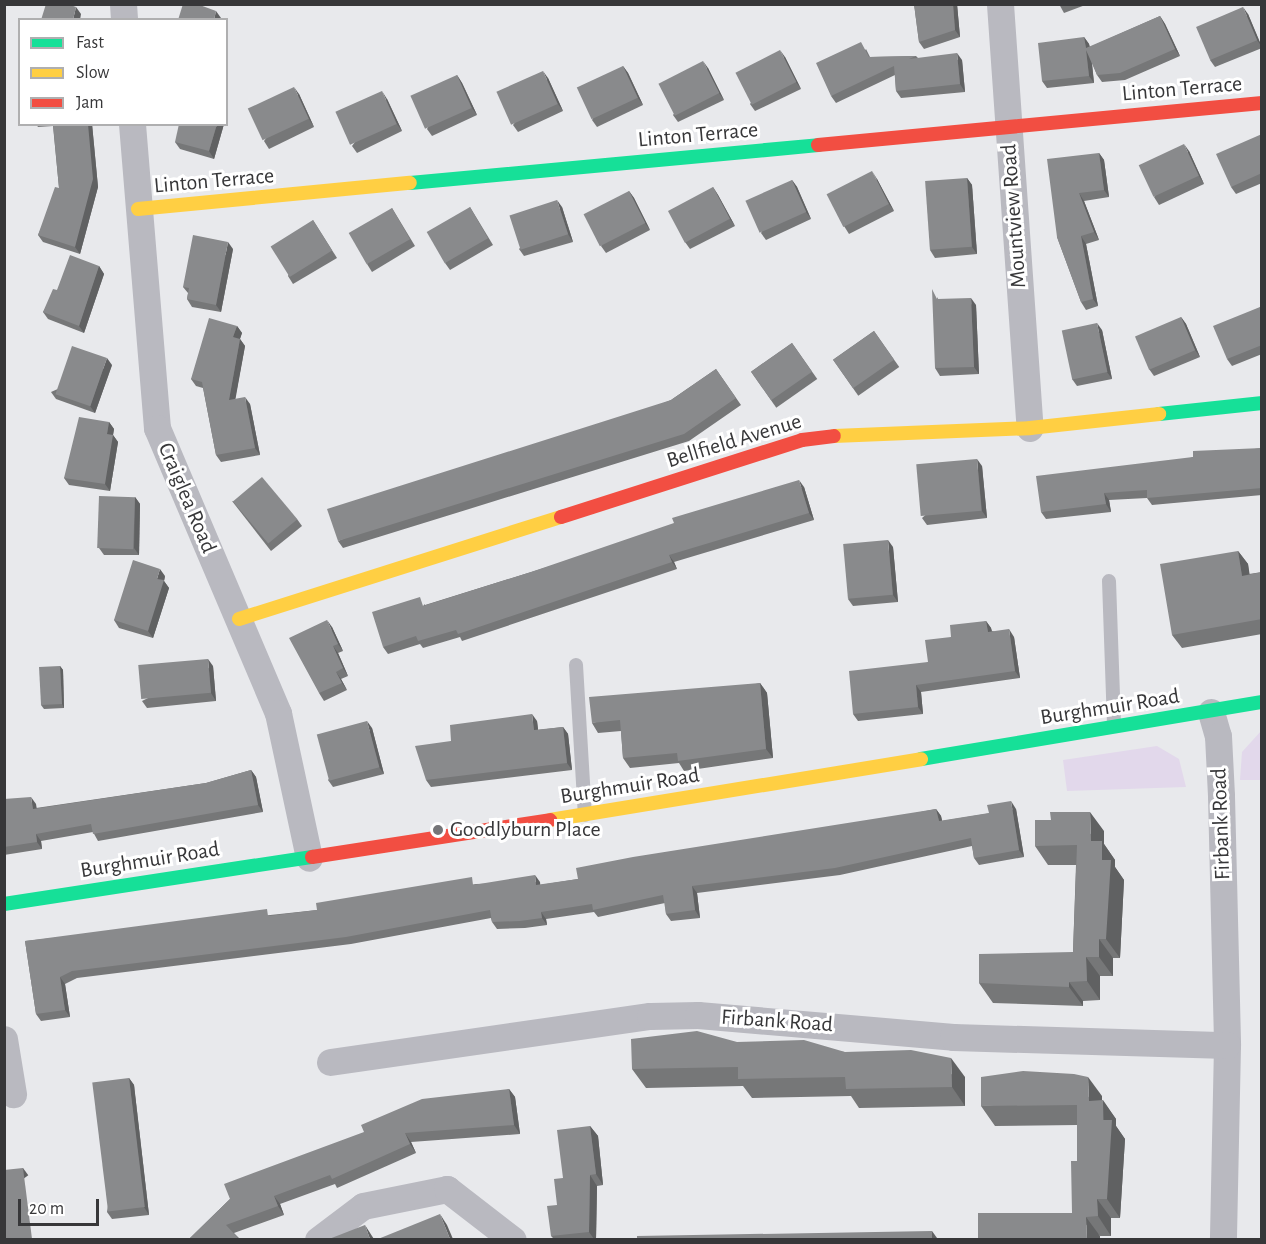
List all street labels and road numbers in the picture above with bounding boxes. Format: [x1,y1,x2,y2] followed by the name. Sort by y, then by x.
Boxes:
[1121,71,1243,107] street label: Linton Terrace
[637,117,759,153] street label: Linton Terrace
[996,143,1032,289] street label: Mountview Road
[153,163,275,199] street label: Linton Terrace
[663,408,805,474] street label: Bellfield Avenue
[152,439,222,557] street label: Craiglea Road
[1039,683,1181,731] street label: Burghmuir Road
[559,762,701,810] street label: Burghmuir Road
[1206,768,1236,880] street label: Firbank Road
[79,836,221,884] street label: Burghmuir Road
[720,1004,834,1038] street label: Firbank Road

